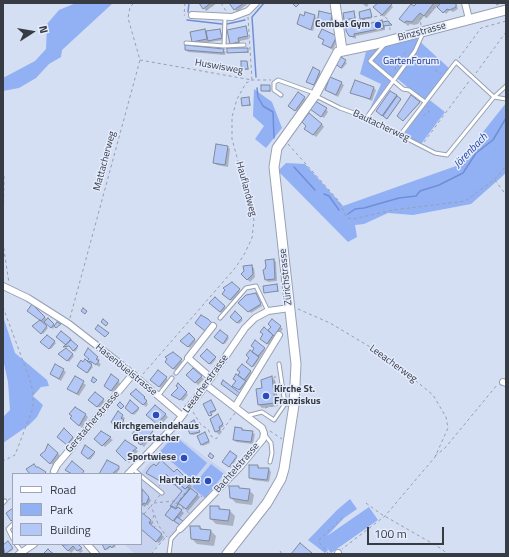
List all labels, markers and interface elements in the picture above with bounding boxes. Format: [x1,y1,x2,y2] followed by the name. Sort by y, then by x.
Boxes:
[12,12,52,52] north arrow
[315,19,370,31] place label: Combat Gym
[373,20,383,30] marker: Combat Gym
[397,20,447,44] street label: Binzstrasse
[35,24,52,35] text: N
[383,56,439,68] park label: GartenForum
[194,57,244,77] street label: Huswisweg
[351,108,411,144] street label: Bautacherweg
[91,130,119,192] street label: Mattacherweg
[451,131,491,171] water label: Jörenbach
[233,160,259,218] street label: Hauflandweg
[277,248,295,306] street label: Zürichstrasse
[93,342,159,398] street label: Hasenbüelstrasse
[367,343,419,385] street label: Leeacherweg
[181,353,231,415] street label: Leeacherstrasse
[274,384,321,408] place label: Kirche St. Franziskus
[64,389,122,455] street label: Gerstacherstrasse
[261,391,271,401] marker: Kirche St. Franziskus
[151,410,161,420] marker: Kirchgemeindehaus Gerstacher
[113,421,199,444] place label: Kirchgemeindehaus Gerstacher
[212,440,262,496] street label: Bachtelstrasse
[127,452,176,464] place label: Sportwiese
[179,453,189,463] marker: Sportwiese
[12,473,142,545] legend
[159,475,200,487] place label: Hartplatz
[203,476,213,486] marker: Hartplatz
[50,480,76,499] text: Road
[50,500,73,519] text: Park
[369,519,446,545] scale bar
[50,520,91,539] text: Building
[374,524,407,543] text: 100 m

